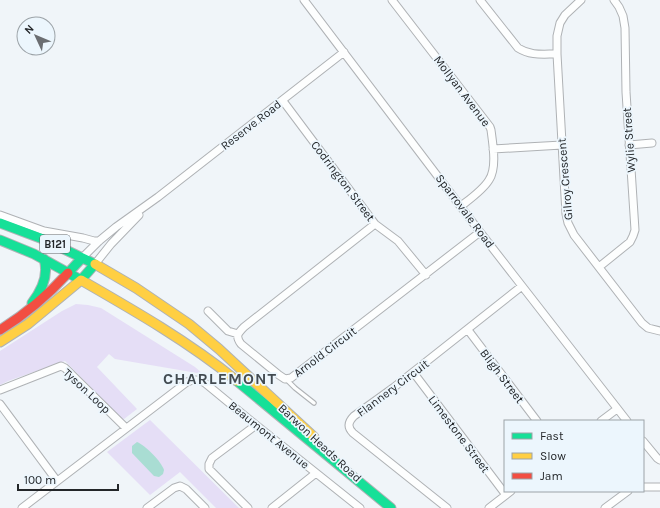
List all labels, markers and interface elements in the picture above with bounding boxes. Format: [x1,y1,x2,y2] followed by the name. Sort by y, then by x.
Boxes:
[16,16,56,56] north arrow
[22,22,37,37] text: N
[431,53,493,129] street label: Mollyan Avenue
[218,97,284,153] street label: Reserve Road
[620,107,638,173] street label: Wylie Street
[554,137,576,221] street label: Gilroy Crescent
[308,138,378,224] street label: Codrington Street
[433,171,497,251] street label: Sparrovale Road
[40,235,70,253] road number: B121
[291,323,360,380] street label: Arnold Circuit
[477,346,527,406] street label: Bligh Street
[354,356,432,420] street label: Flannery Circuit
[61,366,113,416] street label: Tyson Loop
[163,369,277,388] district label: CHARLEMONT
[425,393,493,476] street label: Limestone Street
[226,398,312,472] street label: Beaumont Avenue
[276,401,364,485] street label: Barwon Heads Road
[504,420,644,492] legend
[540,429,564,443] text: Fast
[540,449,566,463] text: Slow
[18,466,118,492] scale bar
[540,469,563,483] text: Jam
[24,473,56,487] text: 100 m

